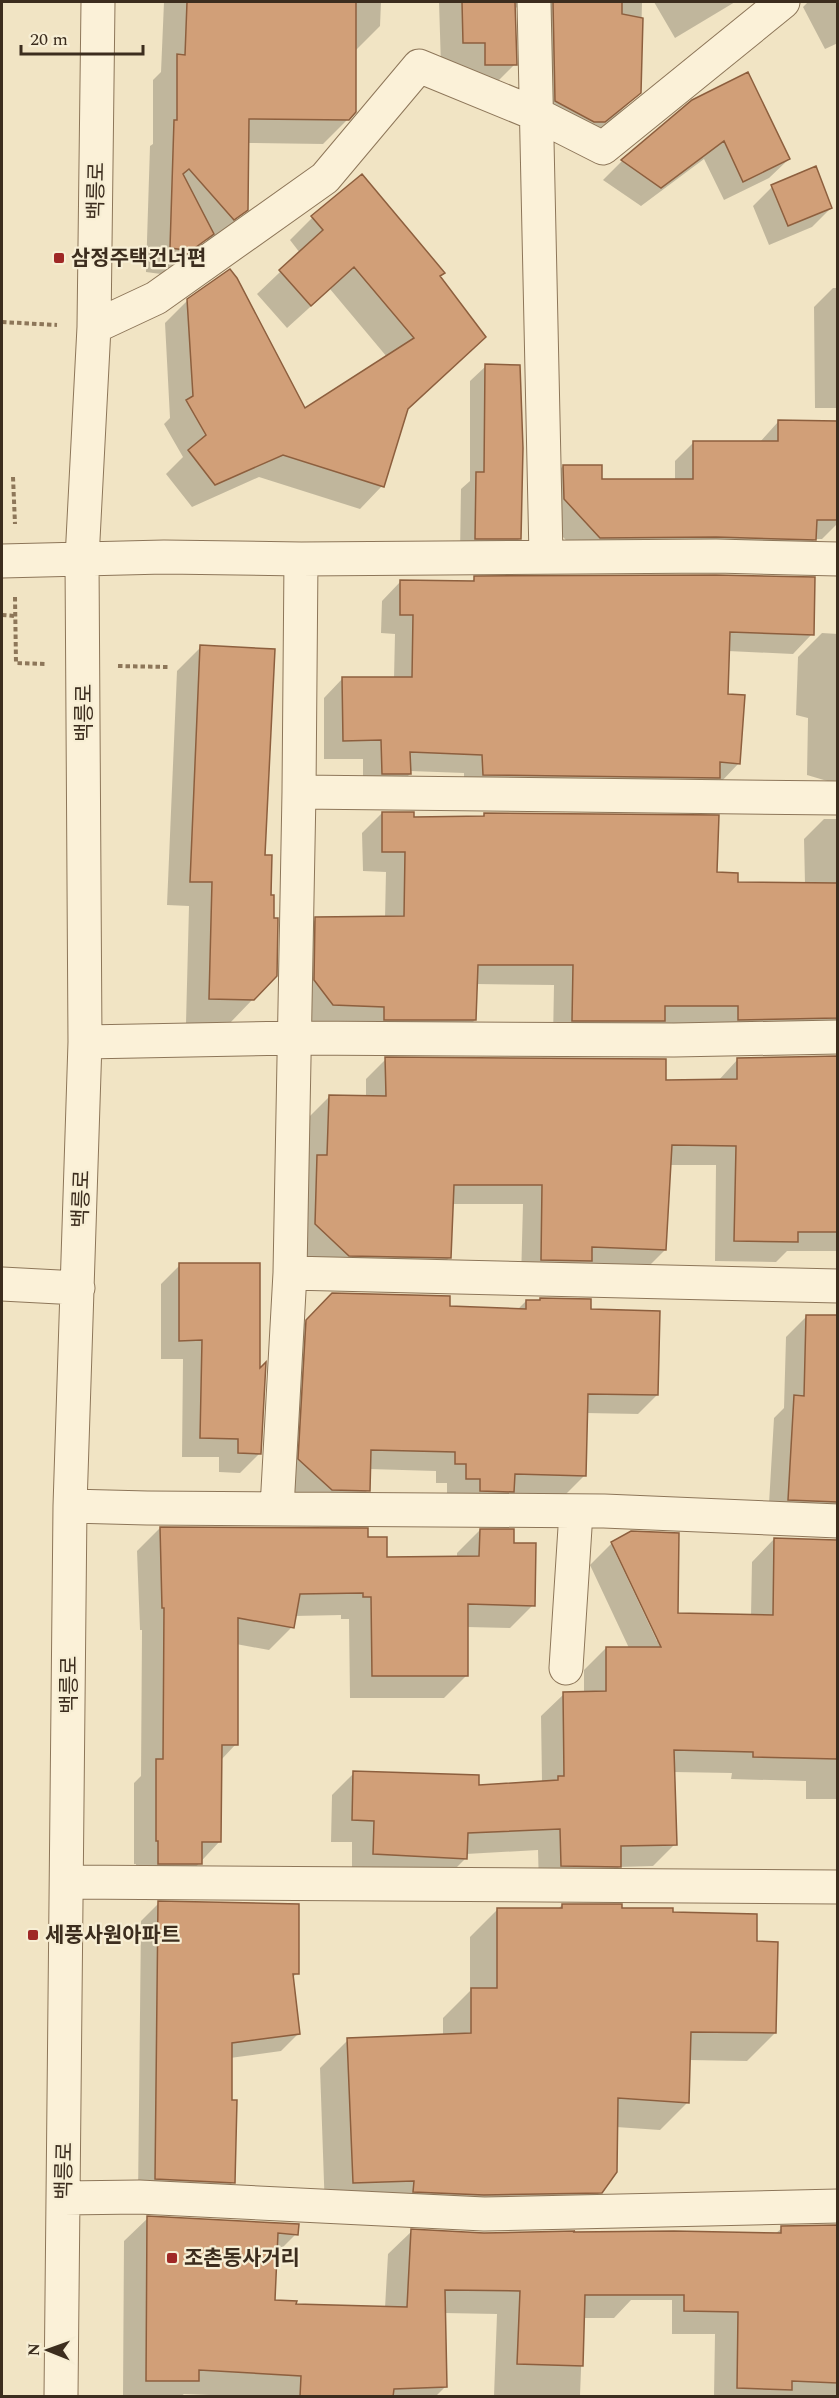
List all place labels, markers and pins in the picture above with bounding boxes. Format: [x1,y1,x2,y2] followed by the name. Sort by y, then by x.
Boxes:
[71,243,206,275] place label: 삼정주택건너편
[52,251,66,265] marker: 삼정주택건너편
[45,1920,180,1952] place label: 세풍사원아파트
[26,1928,40,1942] marker: 세풍사원아파트
[184,2243,300,2275] place label: 조촌동사거리
[165,2251,179,2265] marker: 조촌동사거리

